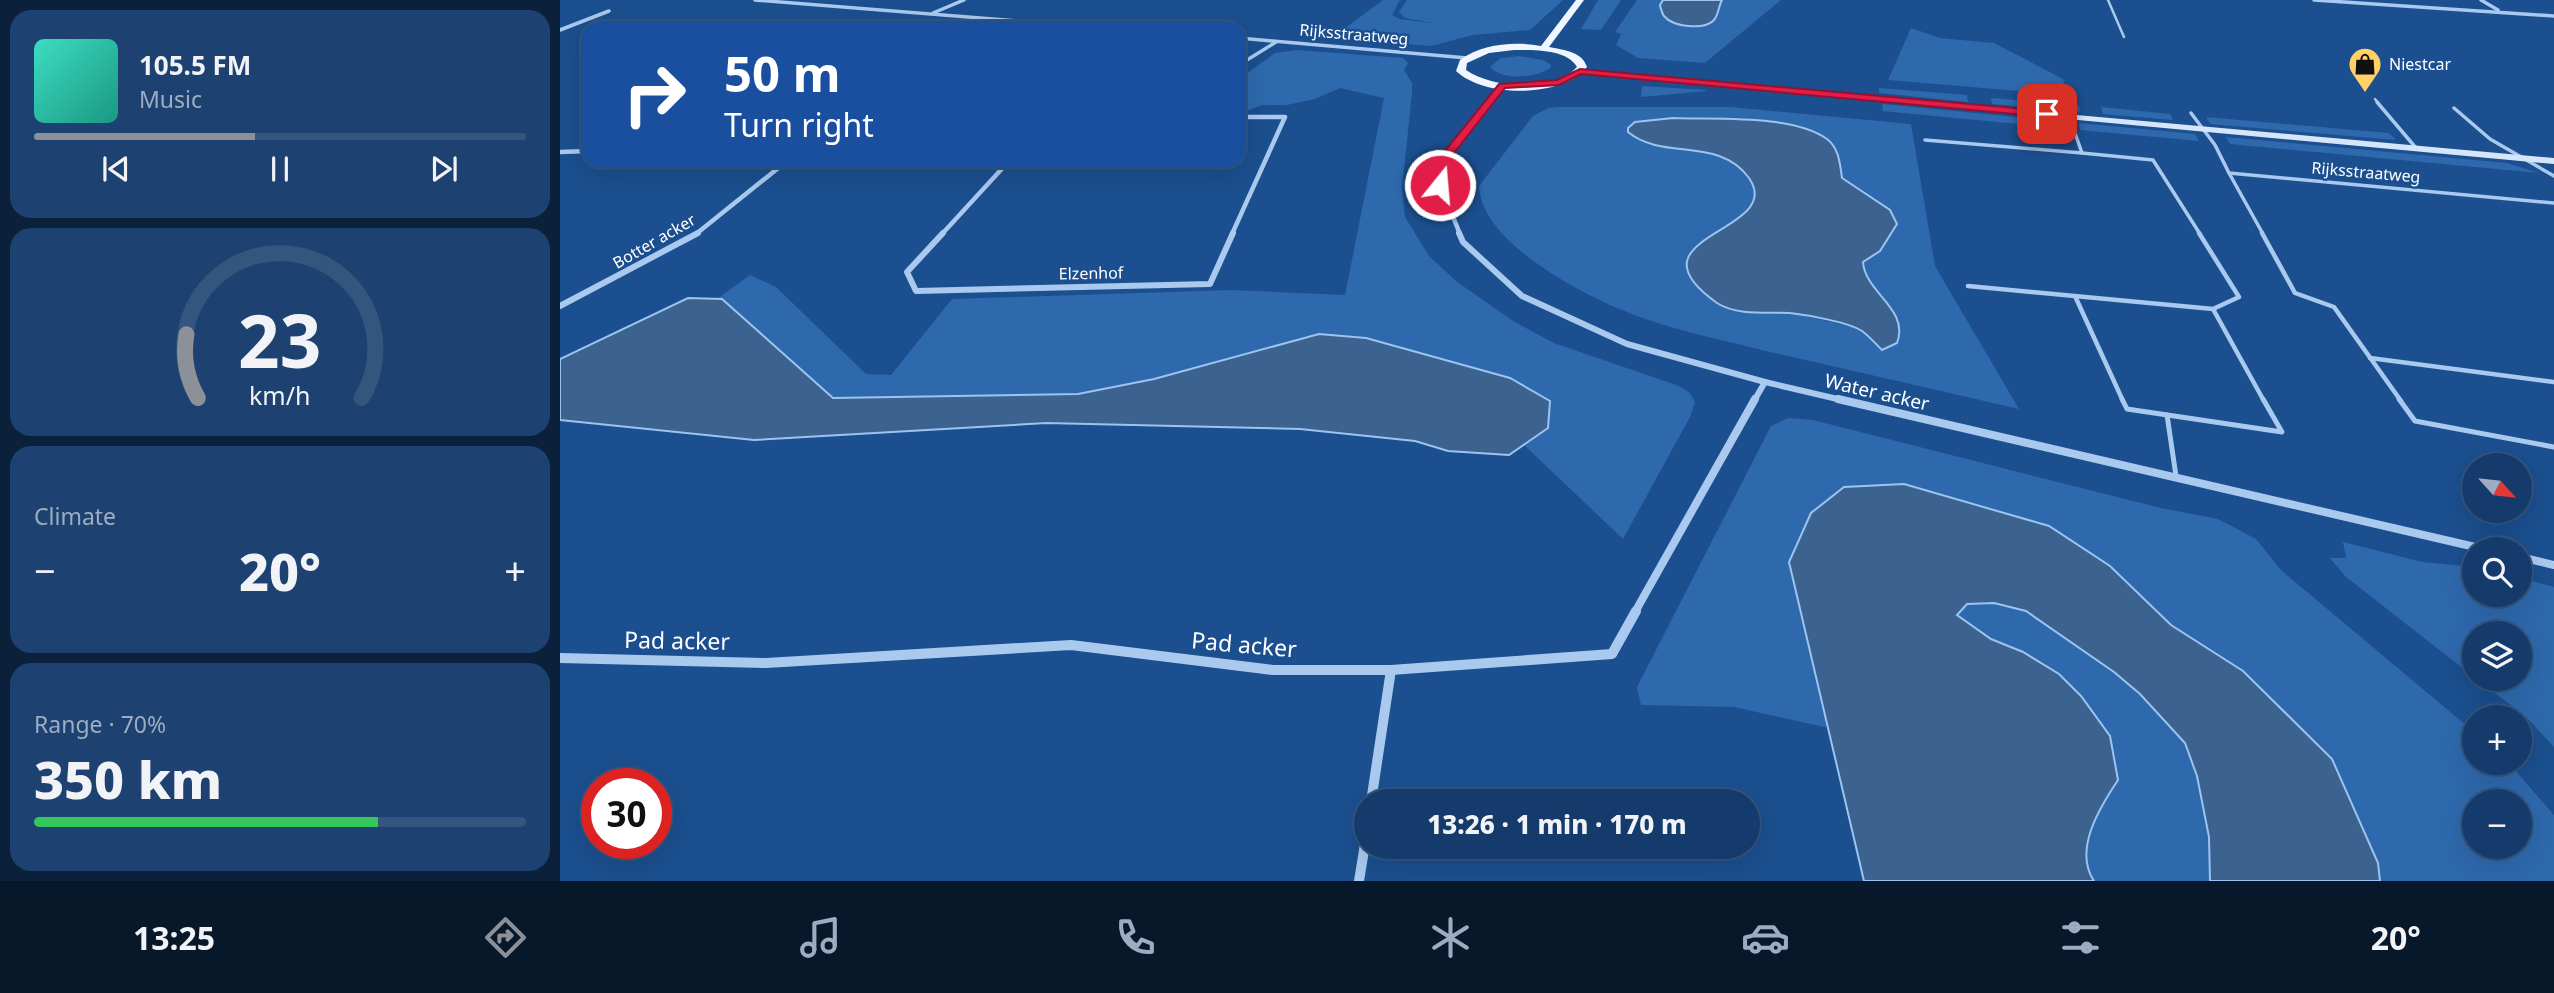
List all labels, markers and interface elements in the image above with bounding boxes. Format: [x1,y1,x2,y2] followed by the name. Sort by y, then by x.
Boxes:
[1299,18,1409,50] street label: Rijksstraatweg
[724,40,841,106] text: 50 m
[2346,45,2384,94] shop icon: Niestcar
[139,47,251,83] text: 105.5 FM
[609,49,700,140] icon: right
[2389,53,2451,75] place label: Niestcar
[139,83,202,115] text: Music
[2017,84,2077,144] pin
[2028,95,2066,133] icon: arrive
[724,103,874,146] text: Turn right
[1403,148,1477,222] position arrow
[97,150,135,188] icon: previous
[261,150,299,188] icon: pause
[425,150,463,188] icon: next
[2311,156,2421,188] street label: Rijksstraatweg
[609,208,700,274] street label: Botter acker
[1059,261,1125,285] street label: Elzenhof
[238,290,322,389] text: 23
[1822,367,1932,417] street label: Water acker
[249,377,311,411] text: km/h
[2462,453,2532,523] north arrow
[2462,453,2532,859] map controls
[34,500,116,532] text: Climate
[239,535,321,606] text: 20°
[2462,537,2532,607] button: search
[34,544,56,596] text: −
[504,544,526,596] text: +
[2462,621,2532,691] button: layers
[624,623,731,657] street label: Pad acker
[1190,623,1299,665] street label: Pad acker
[2462,705,2532,775] button: +
[34,708,166,740] text: Range · 70%
[34,743,222,814] text: 350 km
[581,768,672,859] speed limit sign: 30
[2462,789,2532,859] button: −
[1427,806,1687,842] text: 13:26 · 1 min · 170 m
[481,913,530,962] icon: directions
[796,913,845,962] icon: music
[1111,913,1160,962] icon: phone
[1426,913,1475,962] icon: climate
[1741,913,1790,962] icon: car
[2056,913,2105,962] icon: filters
[133,916,215,959] text: 13:25
[2371,916,2421,959] text: 20°

